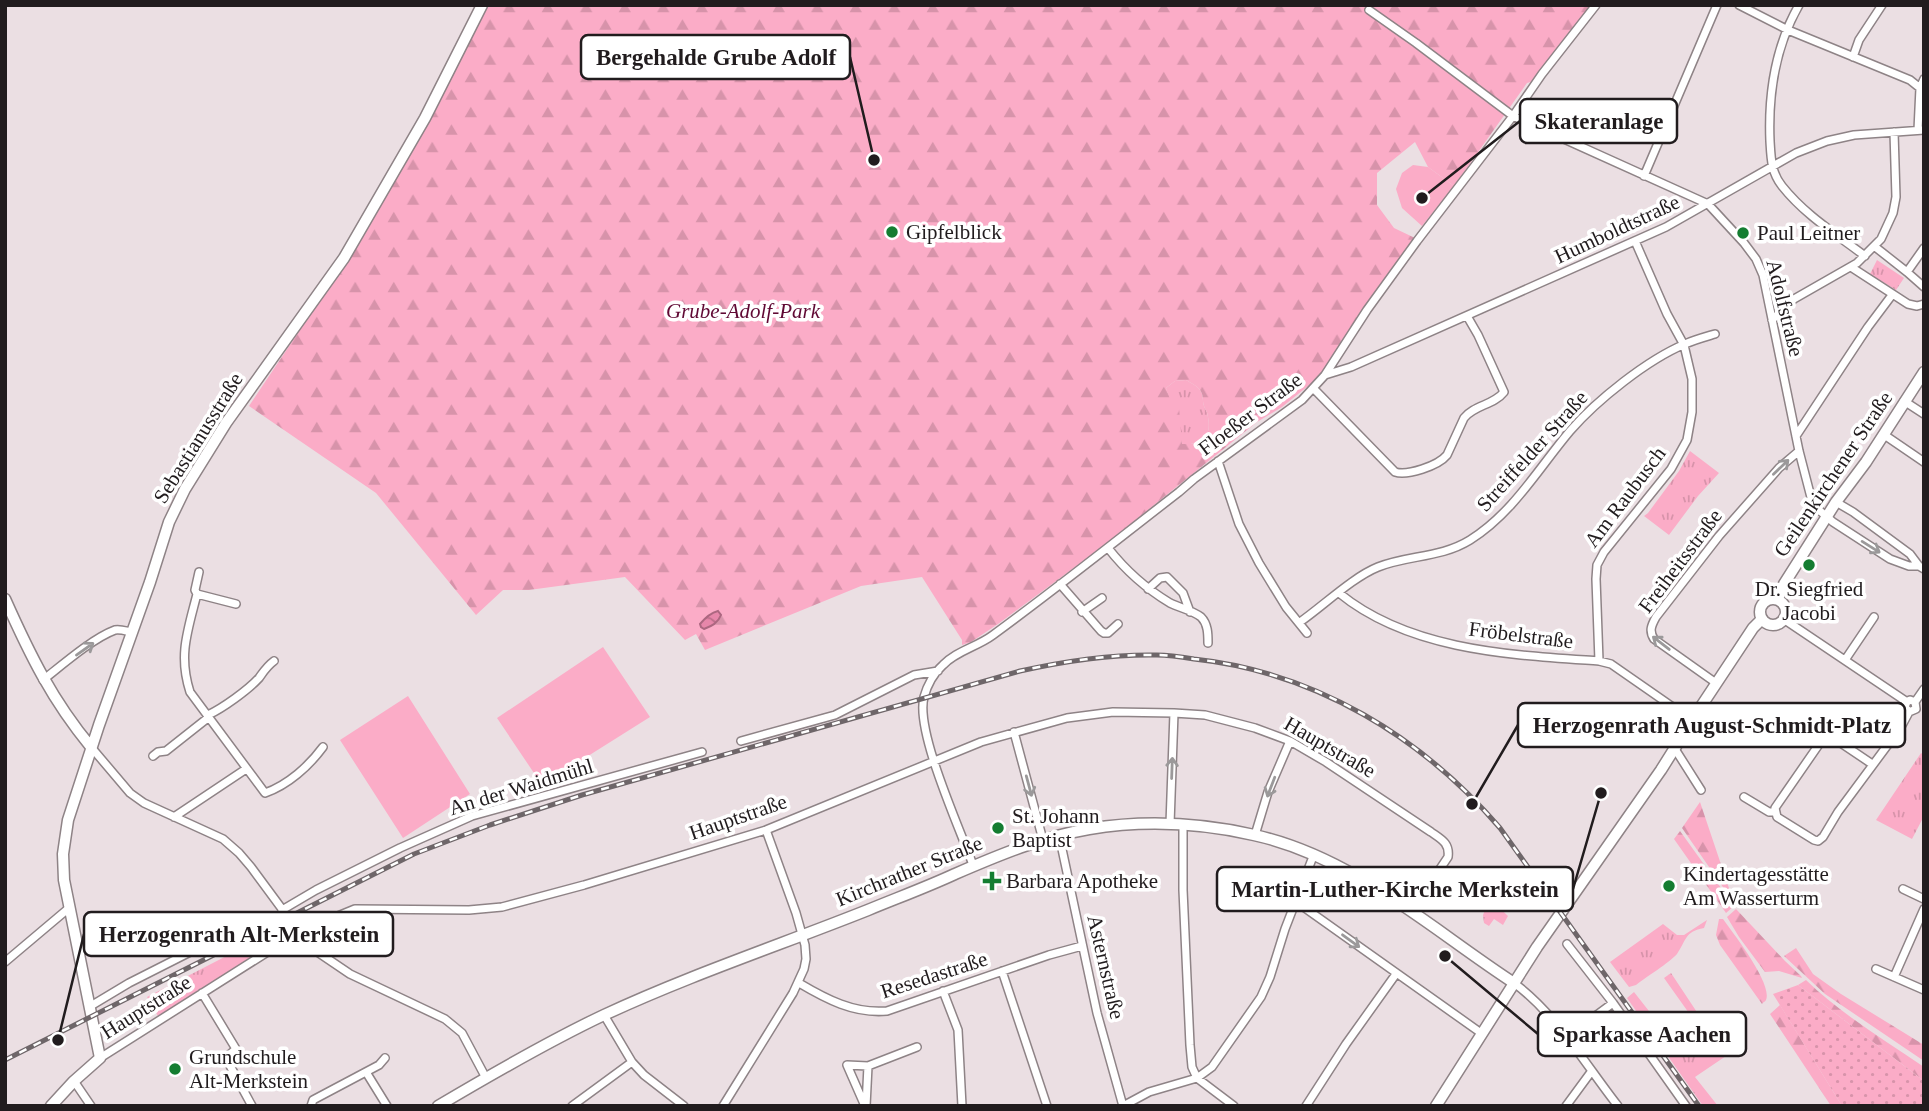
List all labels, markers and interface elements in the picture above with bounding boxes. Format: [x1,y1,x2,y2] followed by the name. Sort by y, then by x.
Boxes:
[581,35,850,79] callout: Bergehalde Grube Adolf
[596,45,836,70] text: Bergehalde Grube Adolf
[1520,99,1677,143] callout: Skateranlage
[1534,109,1664,134] text: Skateranlage
[1551,190,1683,268] street label: Humboldtstraße
[906,220,1002,244] place label: Gipfelblick
[1757,221,1860,245] place label: Paul Leitner
[884,224,900,240] marker: Gipfelblick
[1735,225,1751,241] marker: Paul Leitner
[1761,257,1809,359] street label: Adolfstraße
[666,299,821,323] park label: Grube-Adolf-Park
[1194,367,1306,461] street label: Floeßer Straße
[148,368,248,508] street label: Sebastianusstraße
[1472,386,1592,516] street label: Streiffelder Straße
[1769,387,1897,561] street label: Geilenkirchener Straße
[1579,442,1671,552] street label: Am Raubusch
[1772,459,1789,476] one-way arrow
[1633,504,1727,618] street label: Freiheitsstraße
[1860,540,1880,554] one-way arrow
[1801,557,1817,573] marker: Dr. Siegfried Jacobi
[1755,577,1864,625] place label: Dr. Siegfried Jacobi
[1467,617,1575,653] street label: Fröbelstraße
[1653,635,1671,650] one-way arrow
[75,641,94,656] one-way arrow
[1518,703,1905,747] callout: Herzogenrath August-Schmidt-Platz
[1280,711,1380,783] street label: Hauptstraße
[1533,713,1891,738] text: Herzogenrath August-Schmidt-Platz
[446,754,596,820] street label: An der Waidmühl
[1165,757,1178,780] one-way arrow
[1023,775,1036,797] one-way arrow
[1263,776,1276,798] one-way arrow
[686,789,790,845] street label: Hauptstraße
[1012,804,1100,852] place label: St. Johann Baptist
[990,820,1006,836] marker: St. Johann Baptist
[832,831,986,911] street label: Kirchrather Straße
[1683,862,1829,910] place label: Kindertagesstätte Am Wasserturm
[1217,867,1573,911] callout: Martin-Luther-Kirche Merkstein
[1006,869,1158,893] place label: Barbara Apotheke
[984,873,1000,889] marker: Barbara Apotheke
[1231,877,1559,902] text: Martin-Luther-Kirche Merkstein
[1661,878,1677,894] marker: Kindertagesstätte Am Wasserturm
[84,912,393,956] callout: Herzogenrath Alt-Merkstein
[1082,913,1130,1021] street label: Asternstraße
[99,922,379,947] text: Herzogenrath Alt-Merkstein
[1341,933,1360,948] one-way arrow
[878,946,990,1004] street label: Resedastraße
[97,970,195,1044] street label: Hauptstraße
[1538,1012,1746,1056] callout: Sparkasse Aachen
[1553,1022,1731,1047] text: Sparkasse Aachen
[189,1045,308,1093] place label: Grundschule Alt-Merkstein
[167,1061,183,1077] marker: Grundschule Alt-Merkstein

